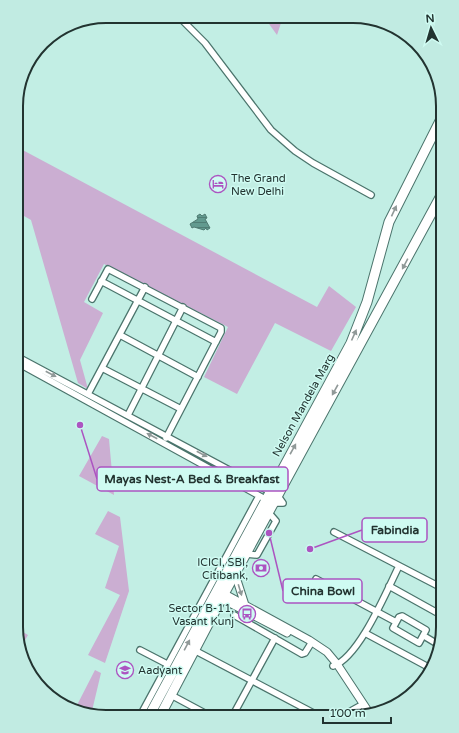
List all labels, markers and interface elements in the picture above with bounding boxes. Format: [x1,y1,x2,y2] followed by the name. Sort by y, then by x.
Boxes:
[411,8,451,48] north arrow
[425,12,435,25] text: N
[231,172,286,198] place label: The Grand New Delhi
[208,174,228,194] hotel icon: The Grand New Delhi
[391,206,397,217] one-way arrow
[401,258,408,269] one-way arrow
[352,328,358,340] one-way arrow
[270,352,337,459] street label: Nelson Mandela Marg
[45,371,57,377] one-way arrow
[332,384,339,396] one-way arrow
[146,432,158,439] one-way arrow
[289,443,296,455] one-way arrow
[196,451,208,458] one-way arrow
[97,467,288,491] callout: Mayas Nest-A Bed & Breakfast
[104,472,280,487] text: Mayas Nest-A Bed & Breakfast
[362,518,427,542] callout: Fabindia
[371,523,419,537] text: Fabindia
[197,556,248,582] place label: ICICI, SBI, Citibank,
[251,558,271,578] bank icon: ICICI, SBI, Citibank,
[283,579,362,603] callout: China Bowl
[237,584,243,596] one-way arrow
[291,584,355,598] text: China Bowl
[168,602,234,628] place label: Sector B-11, Vasant Kunj
[237,604,257,624] bus stop icon: Sector B-11, Vasant Kunj
[183,639,190,651] one-way arrow
[115,660,135,680] school or university icon: Aadyant
[138,664,182,677] place label: Aadyant
[323,699,391,725] scale bar
[329,706,366,720] text: 100 m

